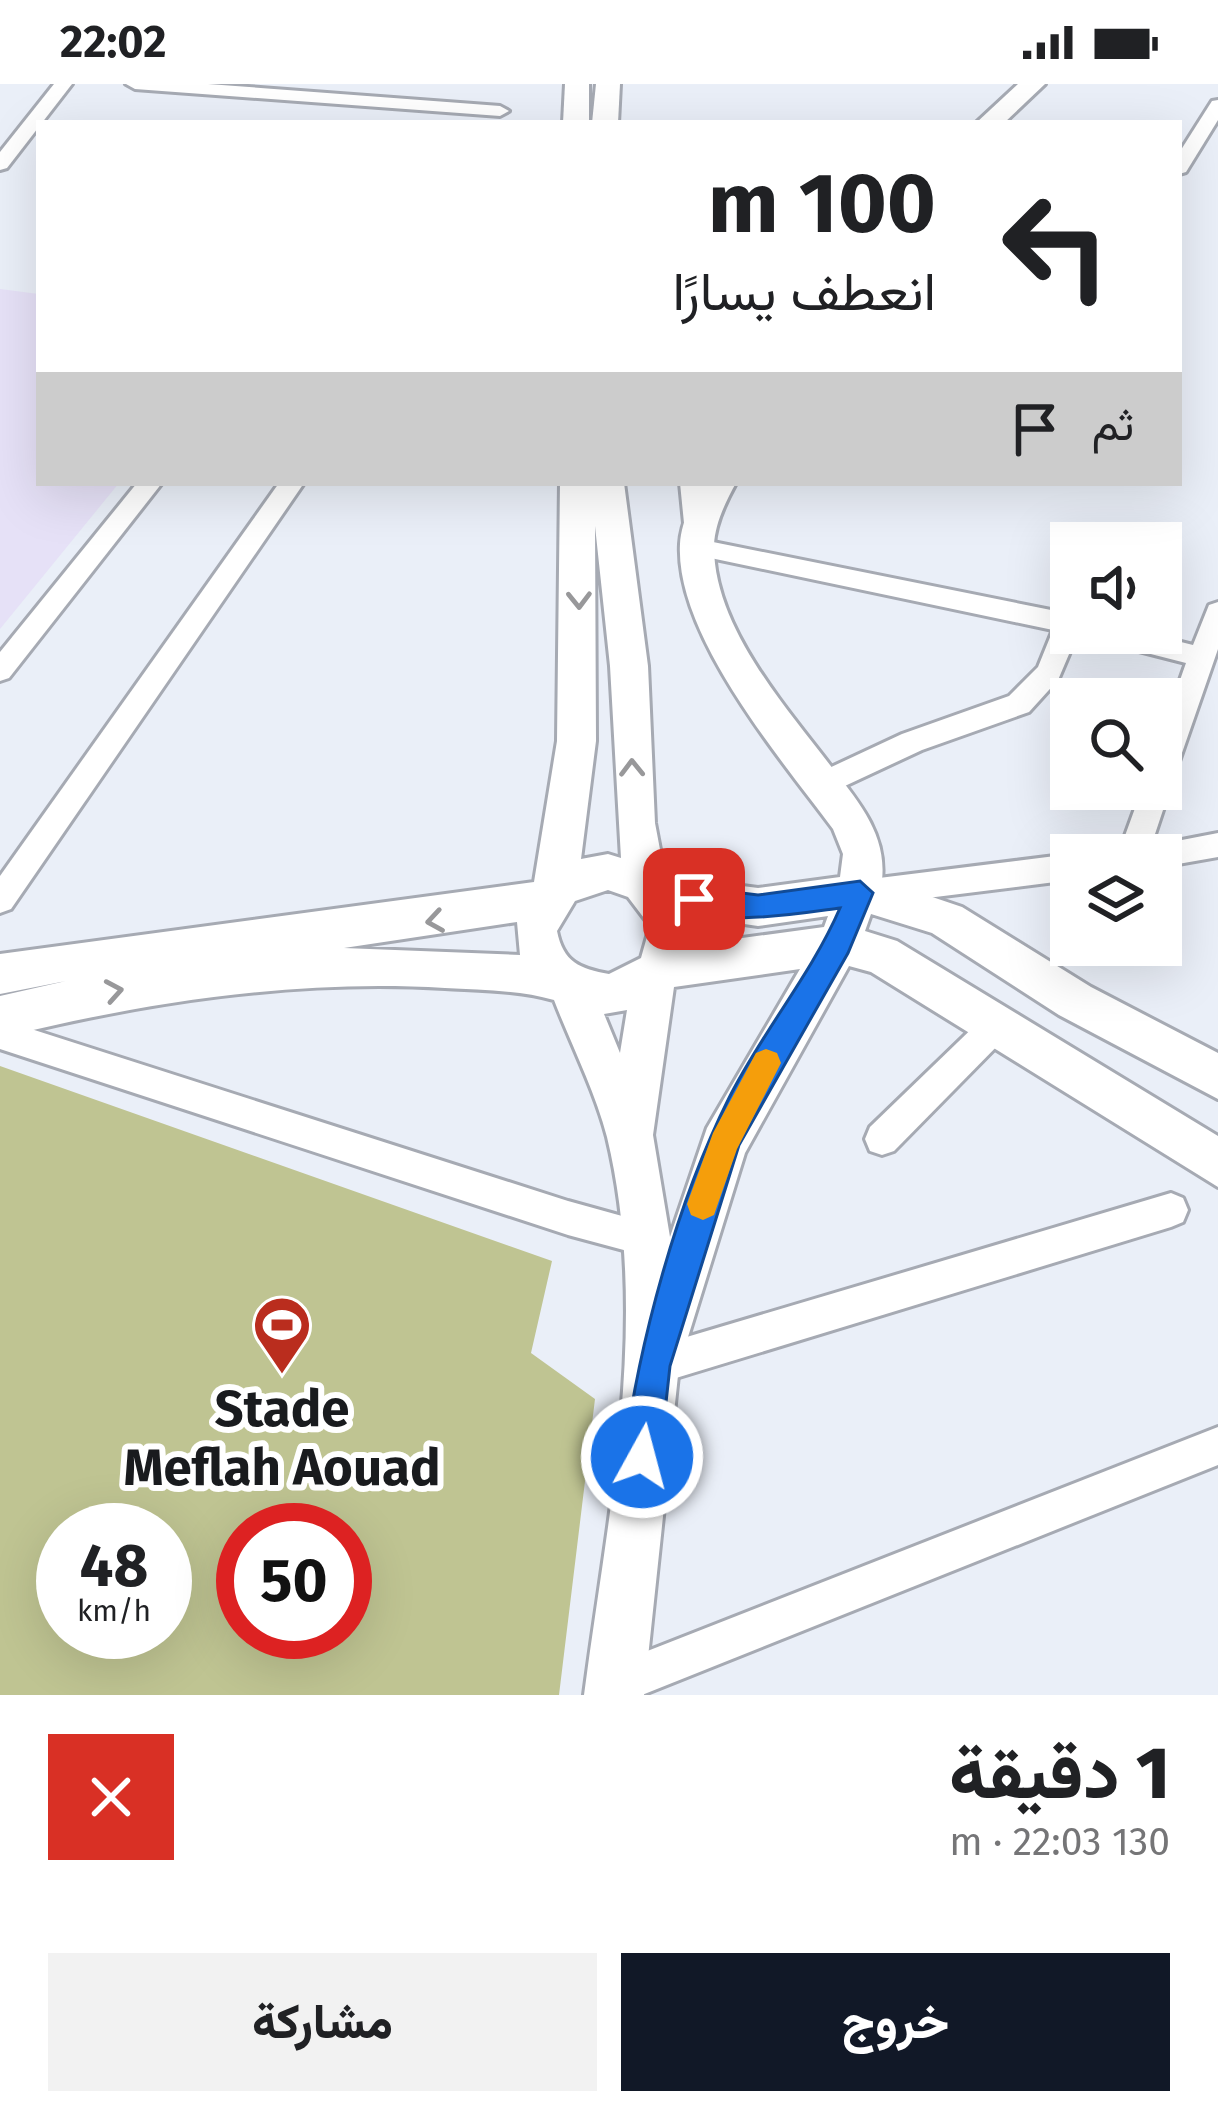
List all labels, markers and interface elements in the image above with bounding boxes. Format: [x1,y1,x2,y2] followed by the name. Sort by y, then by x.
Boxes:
[60,15,166,69] text: 22:02
[708,153,936,254] text: 100 m
[978,168,1134,324] icon: left
[672,260,936,324] text: انعطف يسارًا
[1002,396,1068,462] icon: arrive
[1092,398,1134,452] text: ثم
[1050,522,1182,966] map controls
[1050,522,1182,654] button: sound
[565,591,591,610] one-way arrow
[1050,678,1182,810] button: search
[619,758,645,777] one-way arrow
[1050,834,1182,966] button: layers
[643,848,745,950] pin
[661,866,727,932] icon: arrive
[425,907,444,933] one-way arrow
[104,980,124,1005] one-way arrow
[251,1294,313,1376] sports icon: Stade Meflah Aouad
[123,1378,441,1499] place label: Stade Meflah Aouad
[579,1394,705,1520] position arrow
[216,1503,372,1659] speed limit sign: 50
[80,1530,148,1602] text: 48
[77,1593,151,1629] text: km/h
[949,1731,1170,1817] text: 1 دقيقة
[48,1734,174,1860] button: close
[949,1819,1170,1865] text: 130 m · 22:03
[48,1953,597,2091] button: مشاركة
[621,1953,1170,2091] button: خروج

